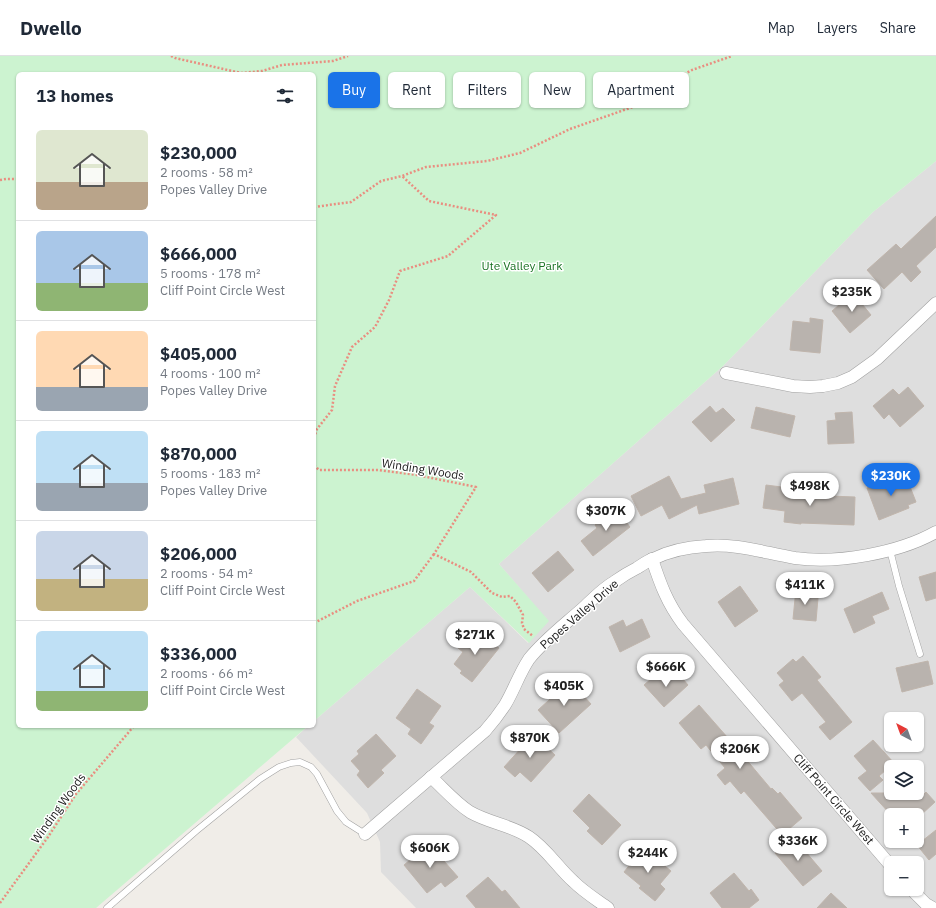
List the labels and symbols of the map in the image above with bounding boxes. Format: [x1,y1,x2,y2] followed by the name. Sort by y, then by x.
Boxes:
[481,258,563,273] park label: Ute Valley Park
[824,279,880,313] pin: $235K
[381,455,465,483] street label: Winding Woods
[863,463,919,497] pin: $230K
[782,473,838,507] pin: $498K
[578,498,634,532] pin: $307K
[777,572,833,606] pin: $411K
[537,576,622,652] street label: Popes Valley Drive
[447,622,503,656] pin: $271K
[638,654,694,688] pin: $666K
[536,673,592,707] pin: $405K
[884,712,924,752] north arrow
[502,725,558,759] pin: $870K
[712,736,768,770] pin: $206K
[790,750,878,848] street label: Cliff Point Circle West
[27,770,89,846] street label: Winding Woods
[770,828,826,862] pin: $336K
[402,835,458,869] pin: $606K
[620,840,676,874] pin: $244K

